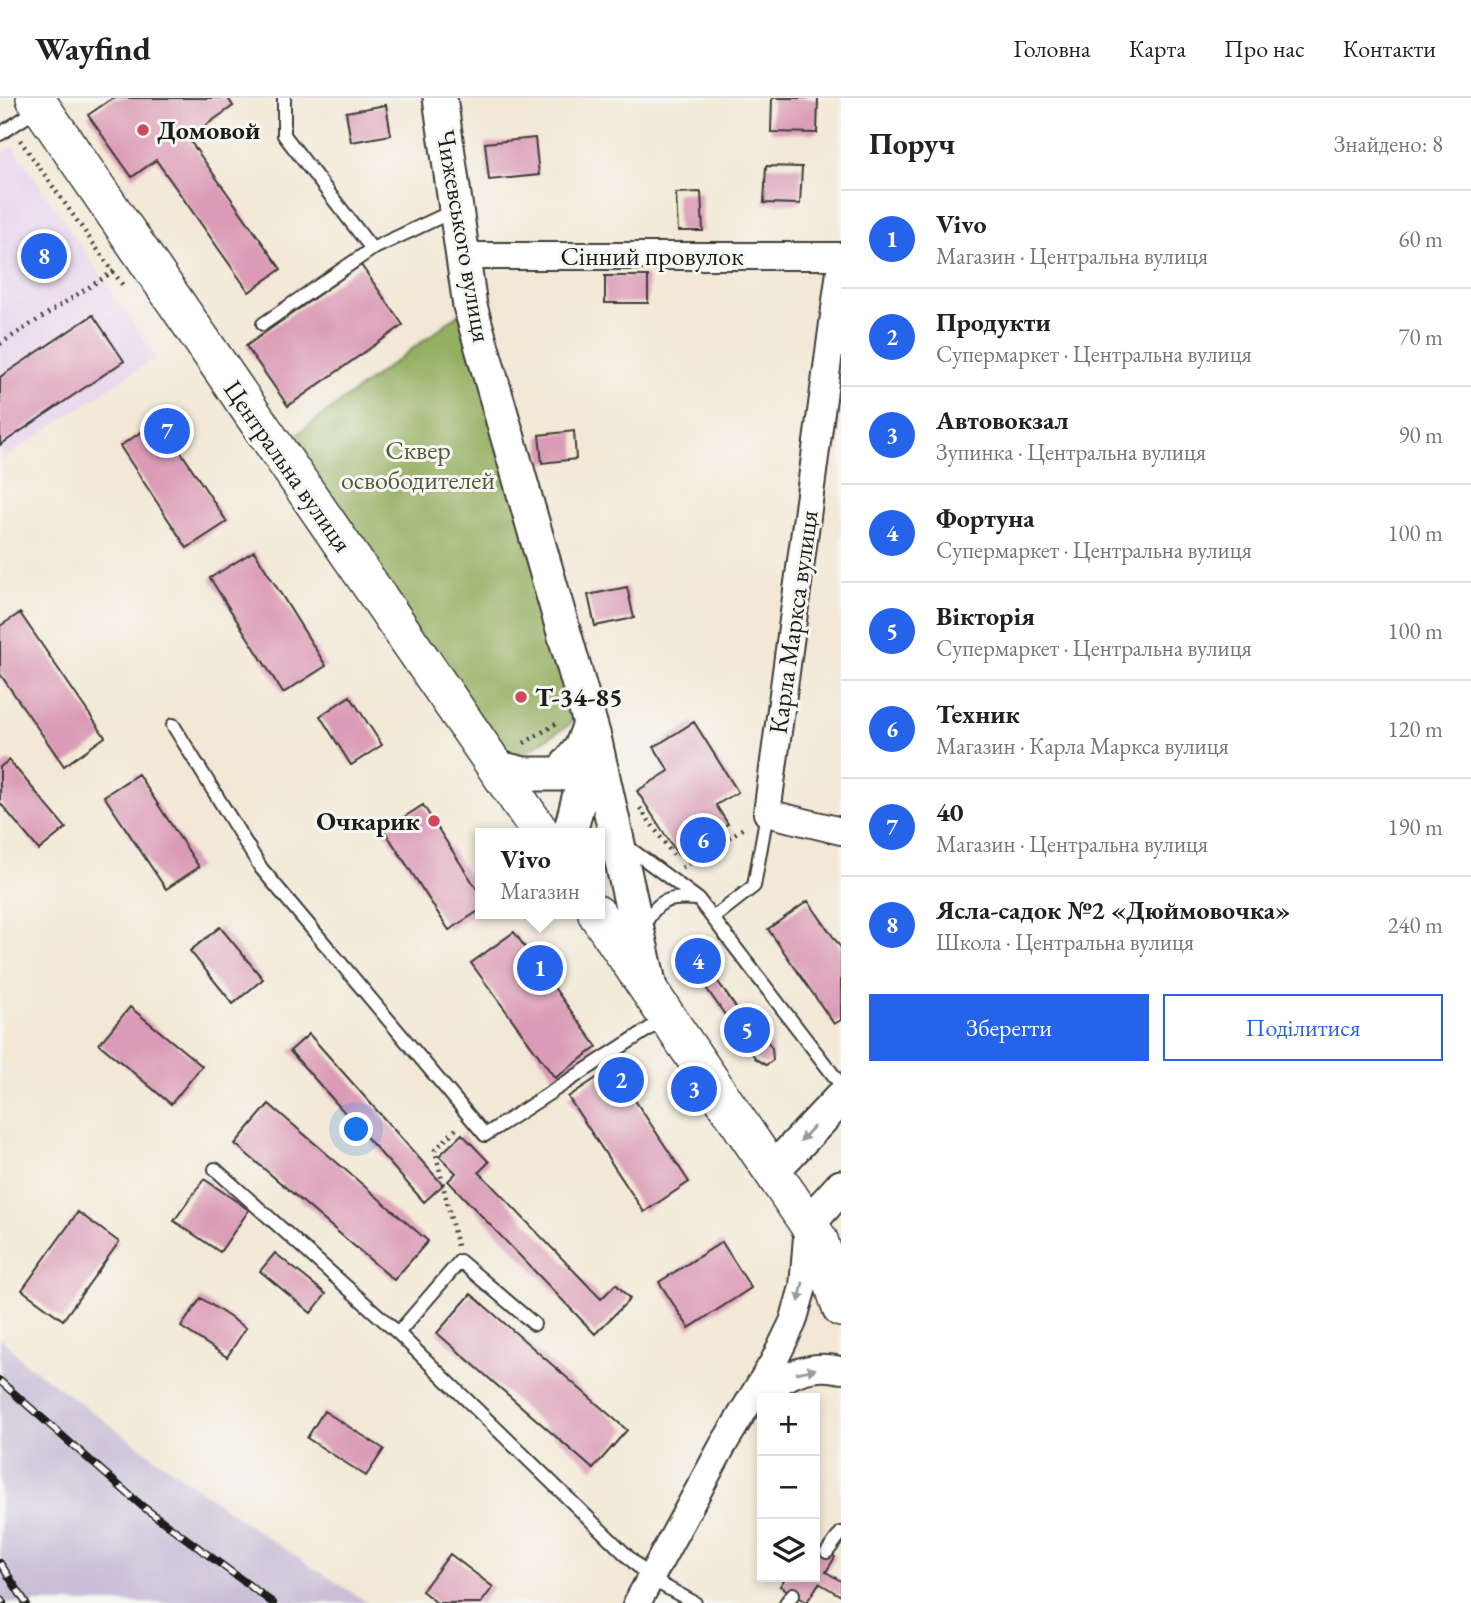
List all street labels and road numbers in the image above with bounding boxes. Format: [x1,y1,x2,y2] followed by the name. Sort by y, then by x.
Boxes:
[429,127,499,345] street label: Чижевського вулиця
[560,239,744,273] street label: Сінний провулок
[216,373,360,559] street label: Центральна вулиця
[760,508,826,736] street label: Карла Маркса вулиця

